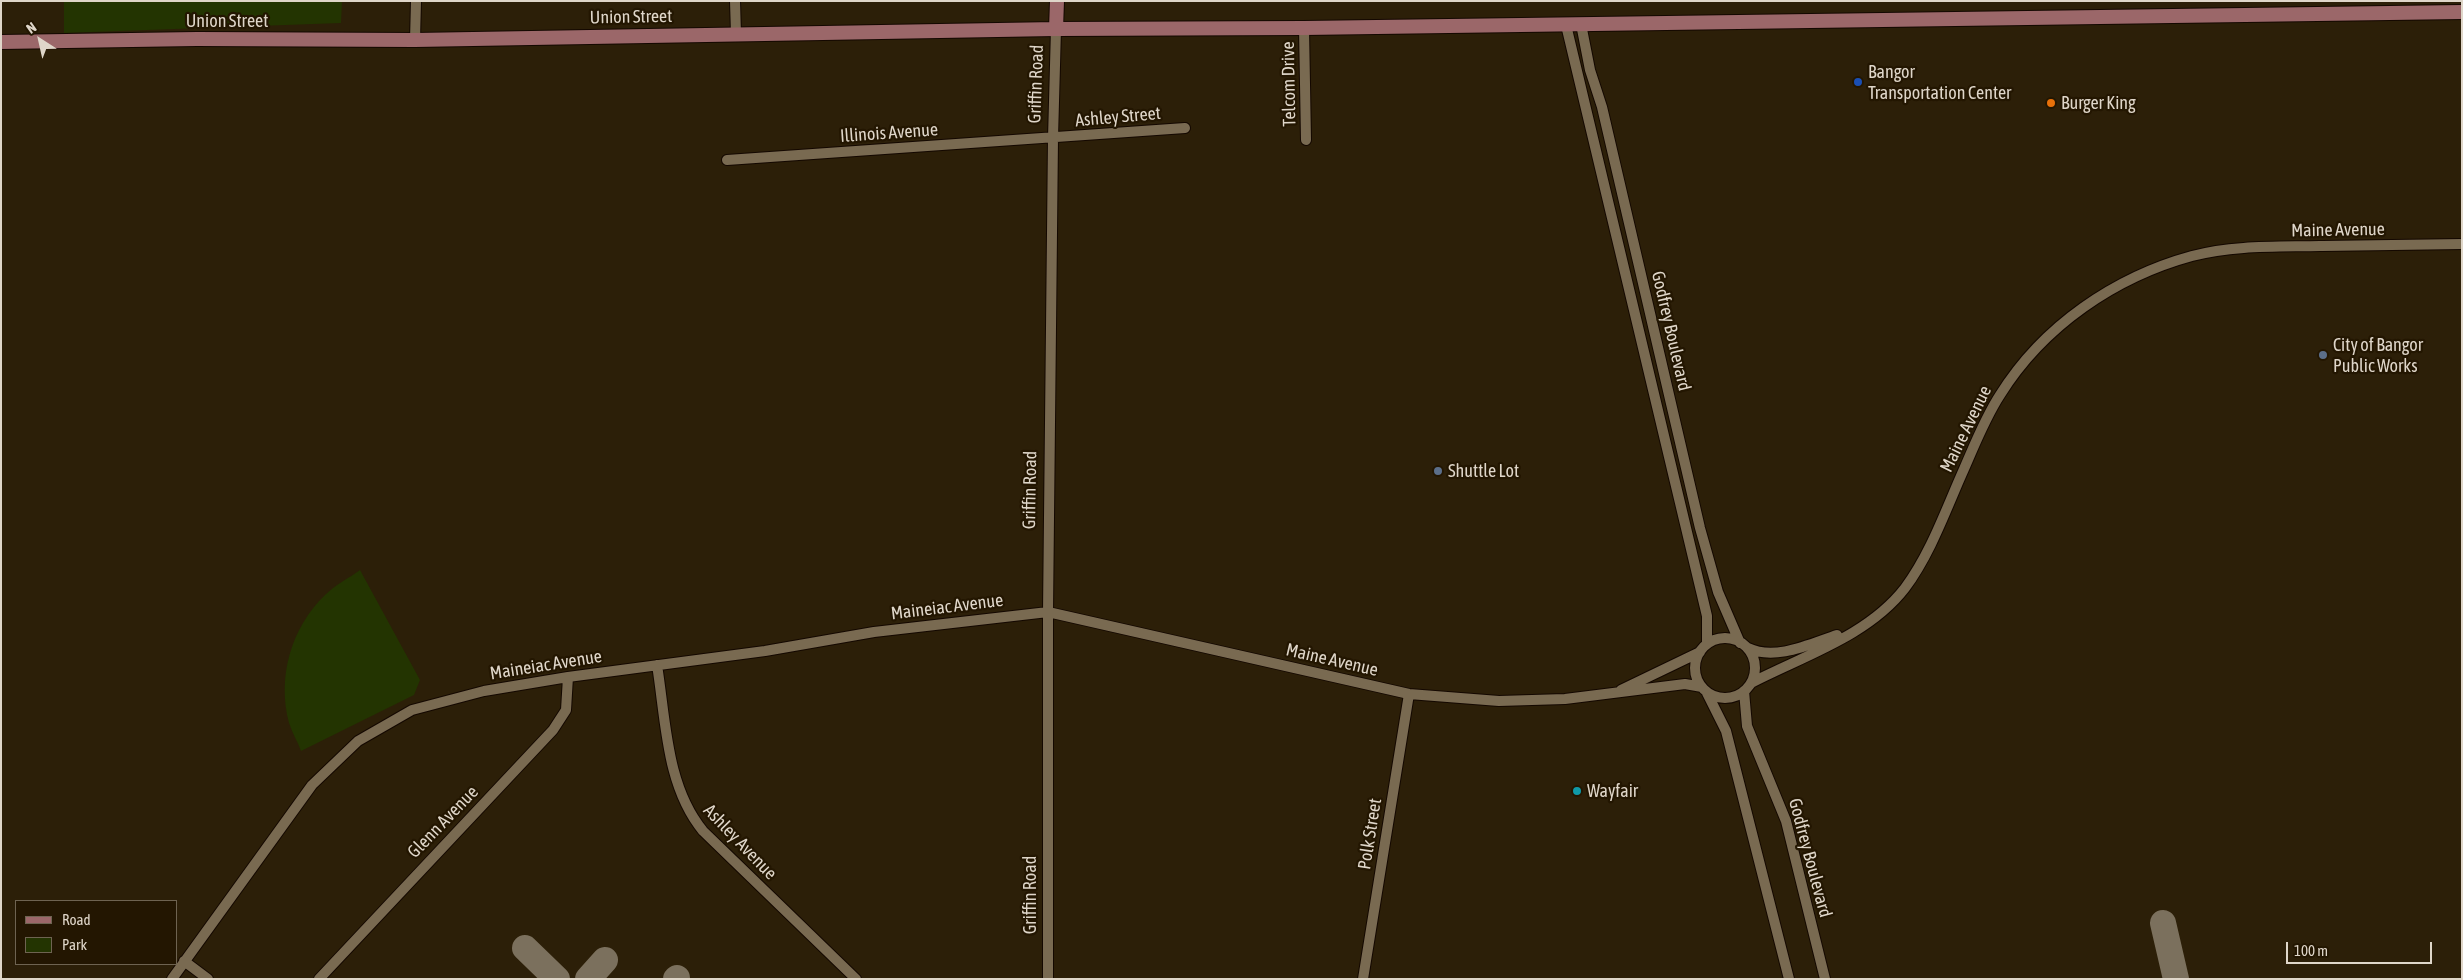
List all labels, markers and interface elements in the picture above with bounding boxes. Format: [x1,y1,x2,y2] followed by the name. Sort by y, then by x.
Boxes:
[589,5,673,29] street label: Union Street
[186,10,268,32] street label: Union Street
[15,15,65,65] north arrow
[23,19,39,37] text: N
[1277,41,1301,127] street label: Telcom Drive
[1024,44,1048,124] street label: Griffin Road
[1868,61,2011,104] place label: Bangor Transportation Center
[1852,76,1864,88] marker: Bangor Transportation Center
[2061,92,2136,114] place label: Burger King
[2045,97,2057,109] marker: Burger King
[1074,102,1162,132] street label: Ashley Street
[839,119,939,147] street label: Illinois Avenue
[2291,218,2385,242] street label: Maine Avenue
[1647,269,1695,393] street label: Godfrey Boulevard
[2333,334,2423,376] place label: City of Bangor Public Works
[2317,349,2329,361] marker: City of Bangor Public Works
[1936,382,1996,476] street label: Maine Avenue
[1019,451,1041,529] street label: Griffin Road
[1448,460,1519,482] place label: Shuttle Lot
[1432,465,1444,477] marker: Shuttle Lot
[890,589,1004,625] street label: Maineiac Avenue
[1284,639,1380,681] street label: Maine Avenue
[489,645,603,685] street label: Maineiac Avenue
[1587,780,1638,802] place label: Wayfair
[403,781,483,863] street label: Glenn Avenue
[1571,785,1583,797] marker: Wayfair
[1784,796,1836,920] street label: Godfrey Boulevard
[1354,797,1386,871] street label: Polk Street
[699,800,781,884] street label: Ashley Avenue
[1019,856,1041,934] street label: Griffin Road
[15,900,178,965] legend
[62,911,91,928] text: Road
[2288,932,2434,964] scale bar
[62,936,87,953] text: Park
[2294,942,2328,959] text: 100 m

